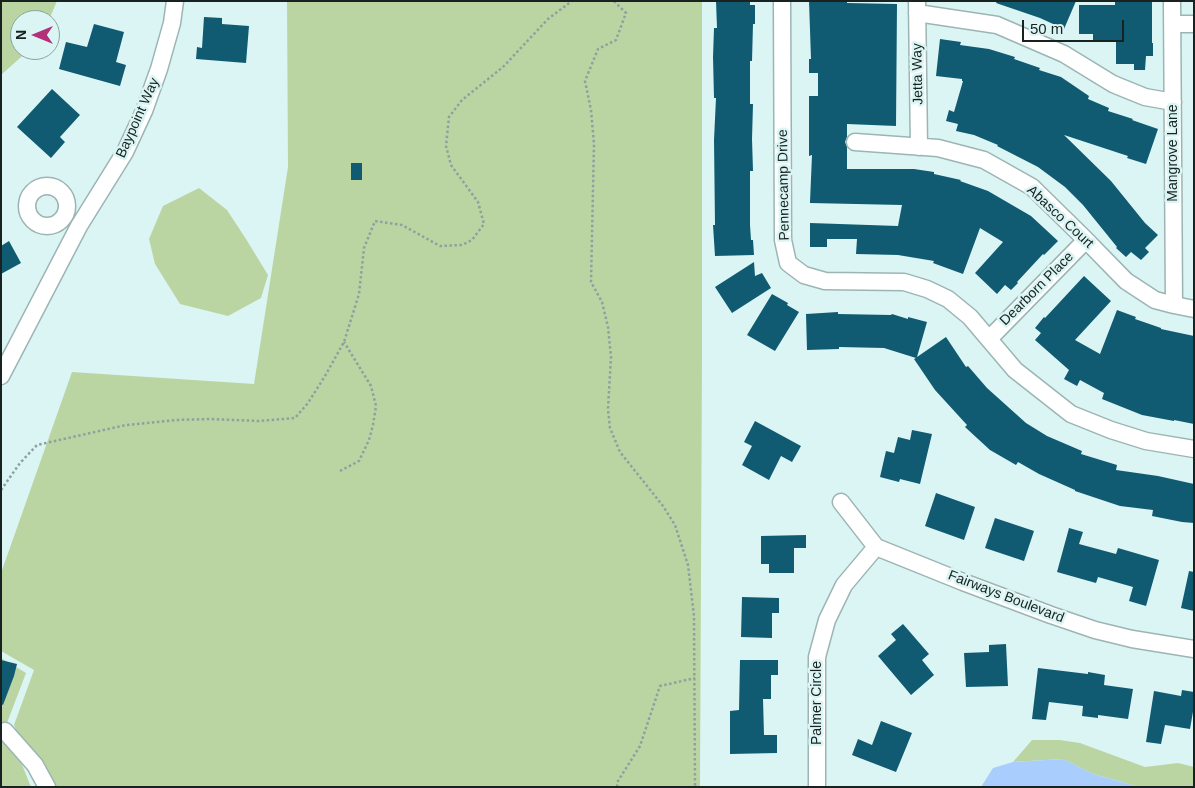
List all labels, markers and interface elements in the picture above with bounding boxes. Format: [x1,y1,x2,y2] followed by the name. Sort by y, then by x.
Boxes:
[10,10,60,60] north arrow
[1025,10,1128,42] scale bar
[1030,20,1063,37] text: 50 m
[13,30,29,40] text: N
[909,43,927,105] street label: Jetta Way
[113,75,163,161] street label: Baypoint Way
[1165,104,1181,202] street label: Mangrove Lane
[775,129,793,241] street label: Pennecamp Drive
[1023,182,1097,252] street label: Abasco Court
[997,249,1077,329] street label: Dearborn Place
[946,567,1066,627] street label: Fairways Boulevard
[809,661,825,745] street label: Palmer Circle

